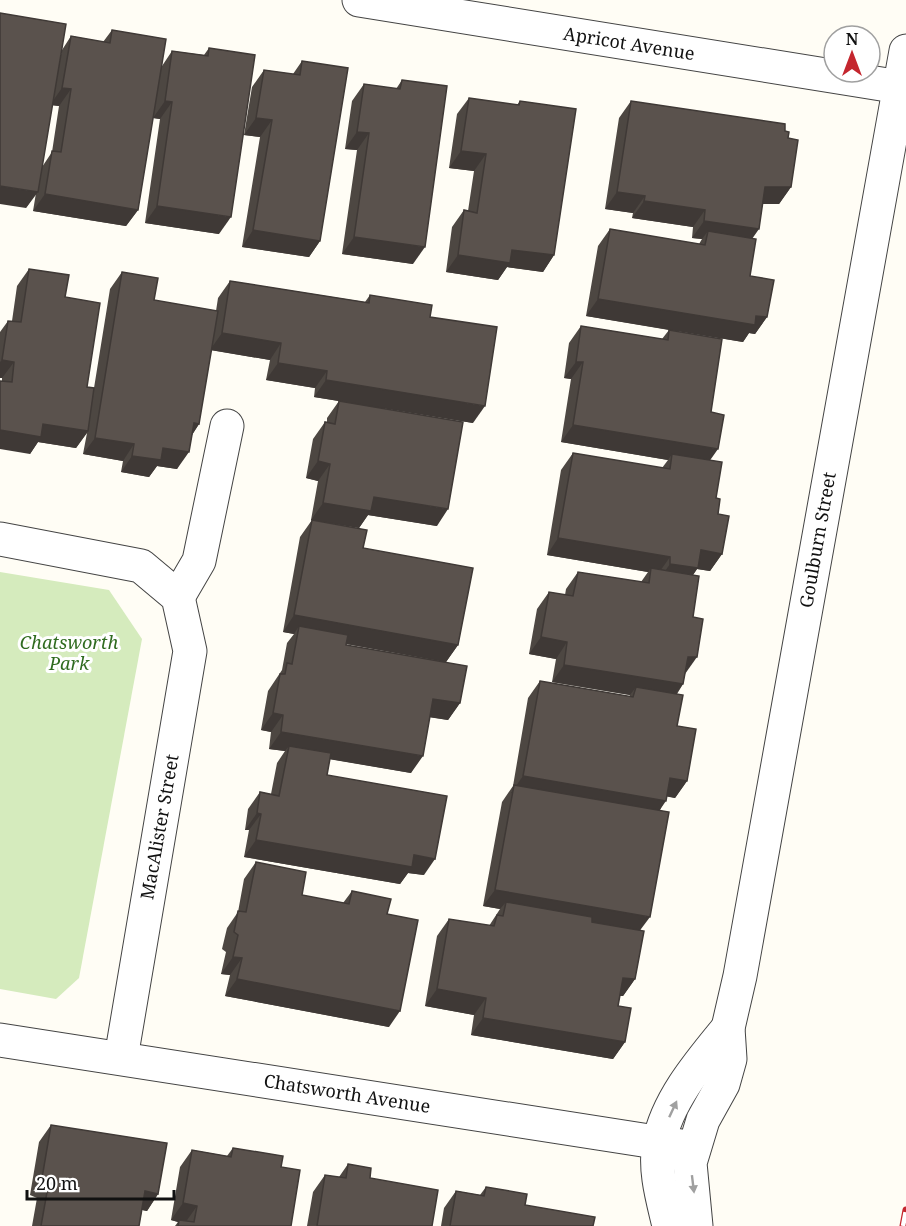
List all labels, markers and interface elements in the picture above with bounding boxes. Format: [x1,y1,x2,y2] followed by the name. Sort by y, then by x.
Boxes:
[562,21,697,65] street label: Apricot Avenue
[822,24,882,84] north arrow
[846,28,859,50] text: N
[793,470,841,610] street label: Goulburn Street
[20,630,118,675] park label: Chatsworth Park
[134,752,184,901] street label: MacAlister Street
[262,1068,432,1118] street label: Chatsworth Avenue
[668,1099,678,1117] one-way arrow
[27,1163,174,1201] scale bar
[36,1171,78,1195] text: 20 m
[688,1174,697,1193] one-way arrow

